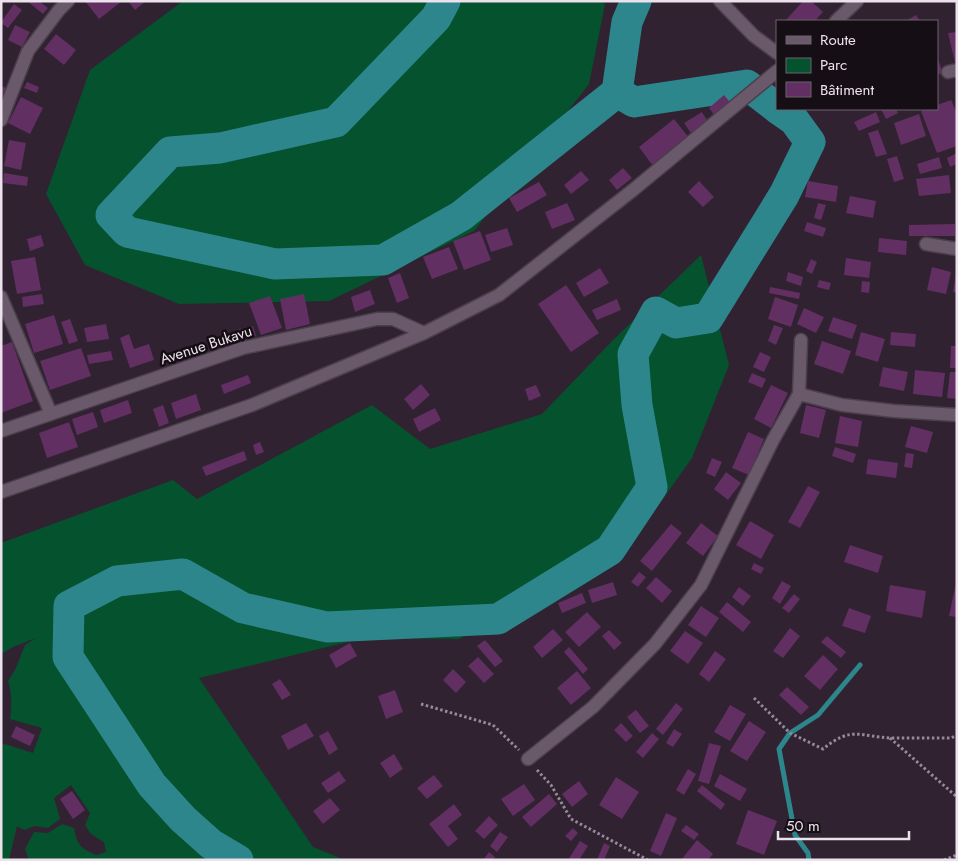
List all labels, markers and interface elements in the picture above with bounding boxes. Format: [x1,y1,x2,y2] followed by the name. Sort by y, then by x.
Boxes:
[776,20,938,110] legend
[820,29,856,51] text: Route
[820,54,847,76] text: Parc
[820,79,874,101] text: Bâtiment
[157,320,255,370] street label: Avenue Bukavu
[778,808,909,840] scale bar
[786,815,820,837] text: 50 m

